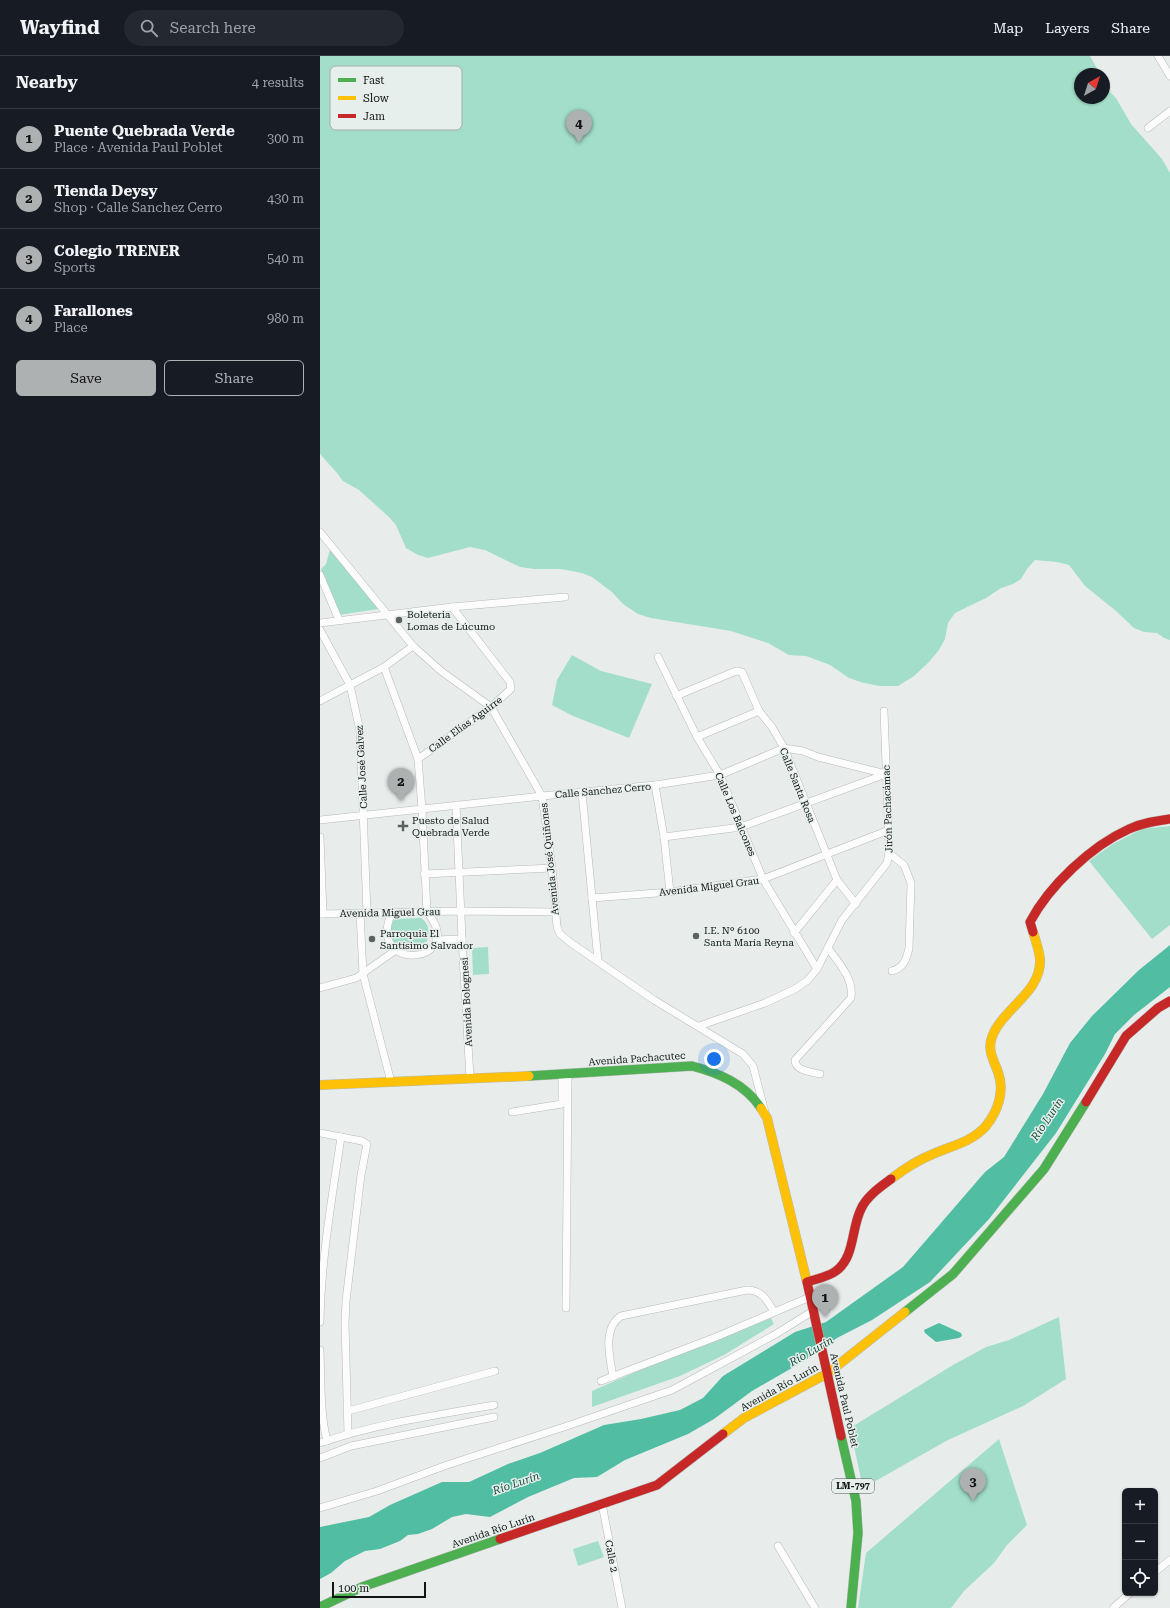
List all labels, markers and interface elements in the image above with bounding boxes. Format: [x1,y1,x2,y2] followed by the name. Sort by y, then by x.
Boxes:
[124,10,404,46] search box
[20,16,100,39] text: Wayfind
[138,17,160,39] icon: search
[170,19,256,37] text: Search here
[993,20,1023,36] text: Map
[1045,20,1089,36] text: Layers
[1111,20,1150,36] text: Share
[330,66,462,130] legend
[1074,68,1110,104] north arrow
[16,72,78,92] text: Nearby
[363,74,384,87] text: Fast
[252,75,304,90] text: 4 results
[363,92,390,105] text: Slow
[363,110,385,123] text: Jam
[566,110,592,143] pin: 4
[54,122,235,140] text: Puente Quebrada Verde
[25,131,33,146] text: 1
[267,131,304,146] text: 300 m
[54,140,223,155] text: Place · Avenida Paul Poblet
[54,182,158,200] text: Tienda Deysy
[25,191,33,206] text: 2
[267,191,304,206] text: 430 m
[54,200,222,215] text: Shop · Calle Sanchez Cerro
[54,242,180,260] text: Colegio TRENER
[25,251,33,266] text: 3
[267,251,304,266] text: 540 m
[54,260,95,275] text: Sports
[54,302,133,320] text: Farallones
[25,311,33,326] text: 4
[267,311,304,326] text: 980 m
[54,320,88,335] text: Place
[16,360,156,396] button: Save
[164,360,304,396] button: Share
[407,609,495,632] place label: Boleteria Lomas de Lúcumo
[394,615,404,625] marker: Boleteria Lomas de Lúcumo
[426,694,505,755] street label: Calle Elías Aguirre
[354,725,369,809] street label: Calle José Galvez
[778,746,818,825] street label: Calle Santa Rosa
[880,764,895,853] street label: Jirón Pachacámac
[388,768,414,801] pin: 2
[713,771,758,858] street label: Calle Los Balcones
[554,781,652,800] street label: Calle Sanchez Cerro
[538,802,561,916] street label: Avenida José Quiñones
[412,815,490,838] place label: Puesto de Salud Quebrada Verde
[397,820,409,832] marker: Puesto de Salud Quebrada Verde
[658,875,761,898] street label: Avenida Miguel Grau
[339,906,441,919] street label: Avenida Miguel Grau
[704,925,794,948] place label: I.E. N° 6100 Santa María Reyna
[380,928,473,951] place label: Parroquia El Santísimo Salvador
[691,931,701,941] marker: I.E. N° 6100 Santa María Reyna
[367,934,377,944] marker: Parroquia El Santísimo Salvador
[459,957,474,1047] street label: Avenida Bolognesi
[704,1049,724,1069] your location
[588,1050,686,1067] street label: Avenida Pachacutec
[1028,1095,1066,1144] water label: Río Lurín
[812,1284,838,1317] pin: 1
[786,1334,836,1370] water label: Río Lurín
[828,1352,861,1449] street label: Avenida Paul Poblet
[739,1361,820,1413] street label: Avenida Río Lurín
[960,1468,986,1501] pin: 3
[490,1469,541,1498] water label: Río Lurín
[832,1479,874,1493] road number: LM-797
[1122,1488,1158,1596] map controls
[1122,1488,1158,1524] button: +
[450,1511,536,1550] street label: Avenida Río Lurín
[1122,1524,1158,1560] button: −
[603,1539,620,1573] street label: Calle 2
[1122,1560,1158,1596] button: locate
[332,1580,426,1599] scale bar
[338,1582,369,1595] text: 100 m

